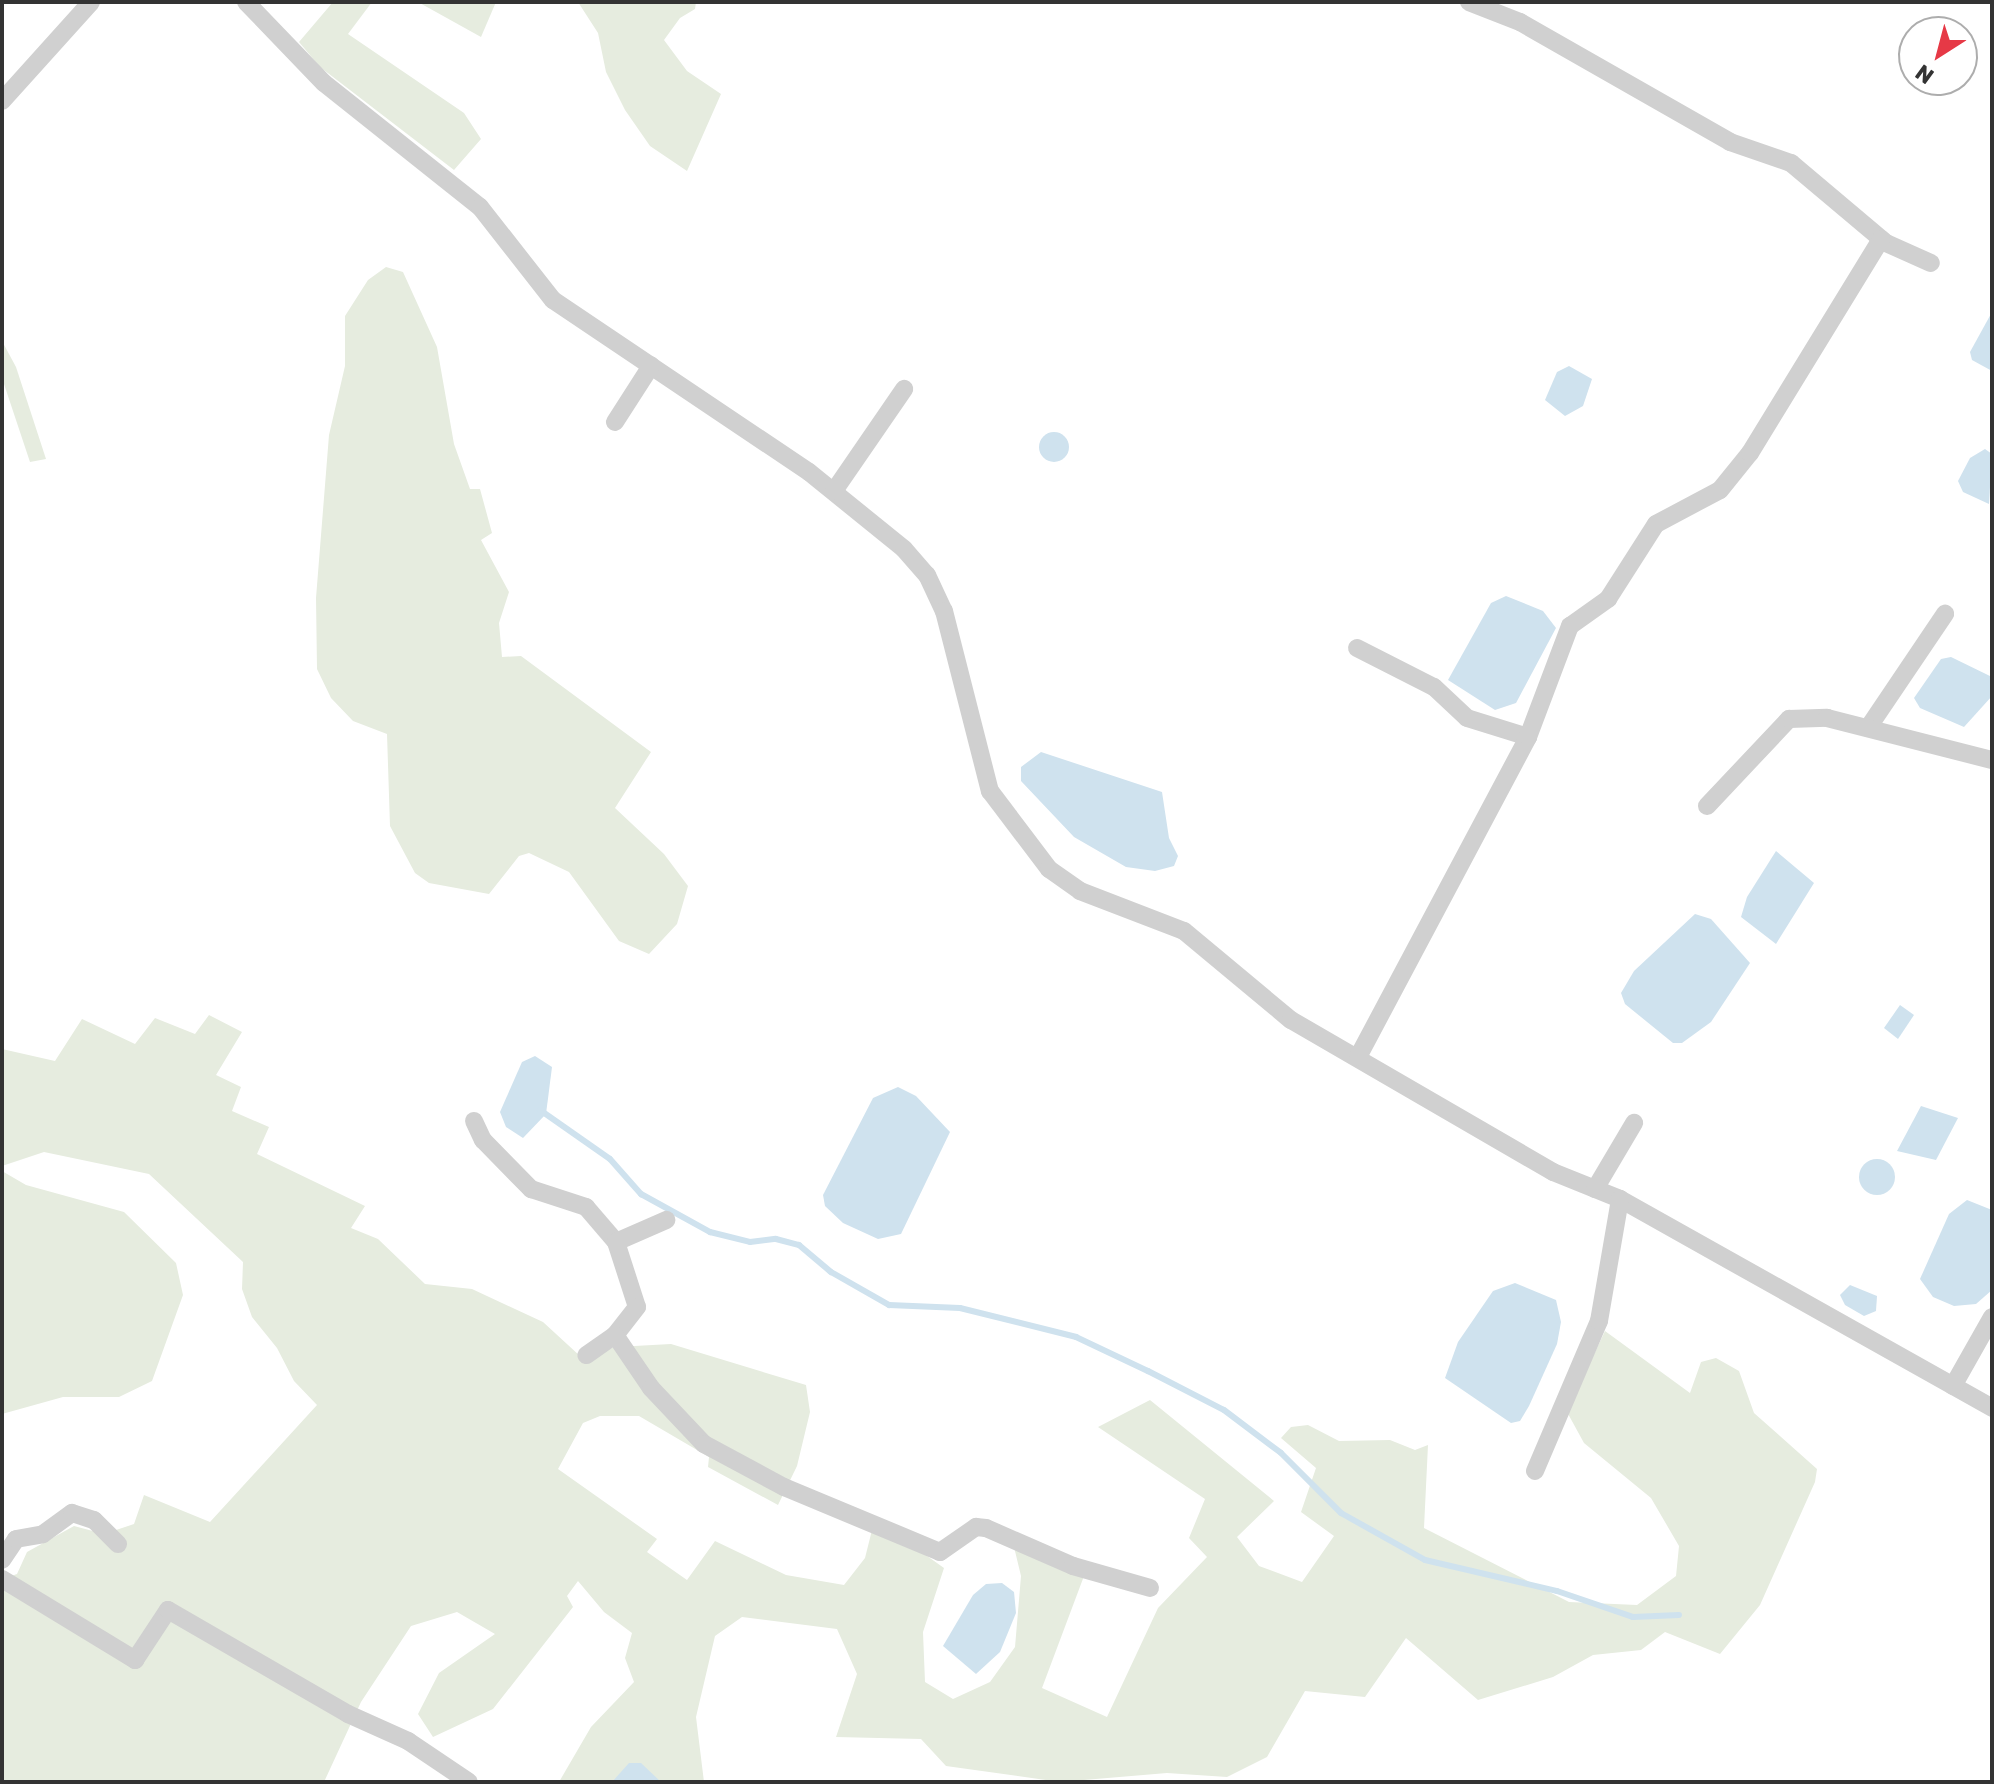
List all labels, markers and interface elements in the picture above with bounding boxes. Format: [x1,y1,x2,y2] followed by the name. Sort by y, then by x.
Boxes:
[1898,16,1978,96] north arrow
[1910,59,1939,90] text: N

